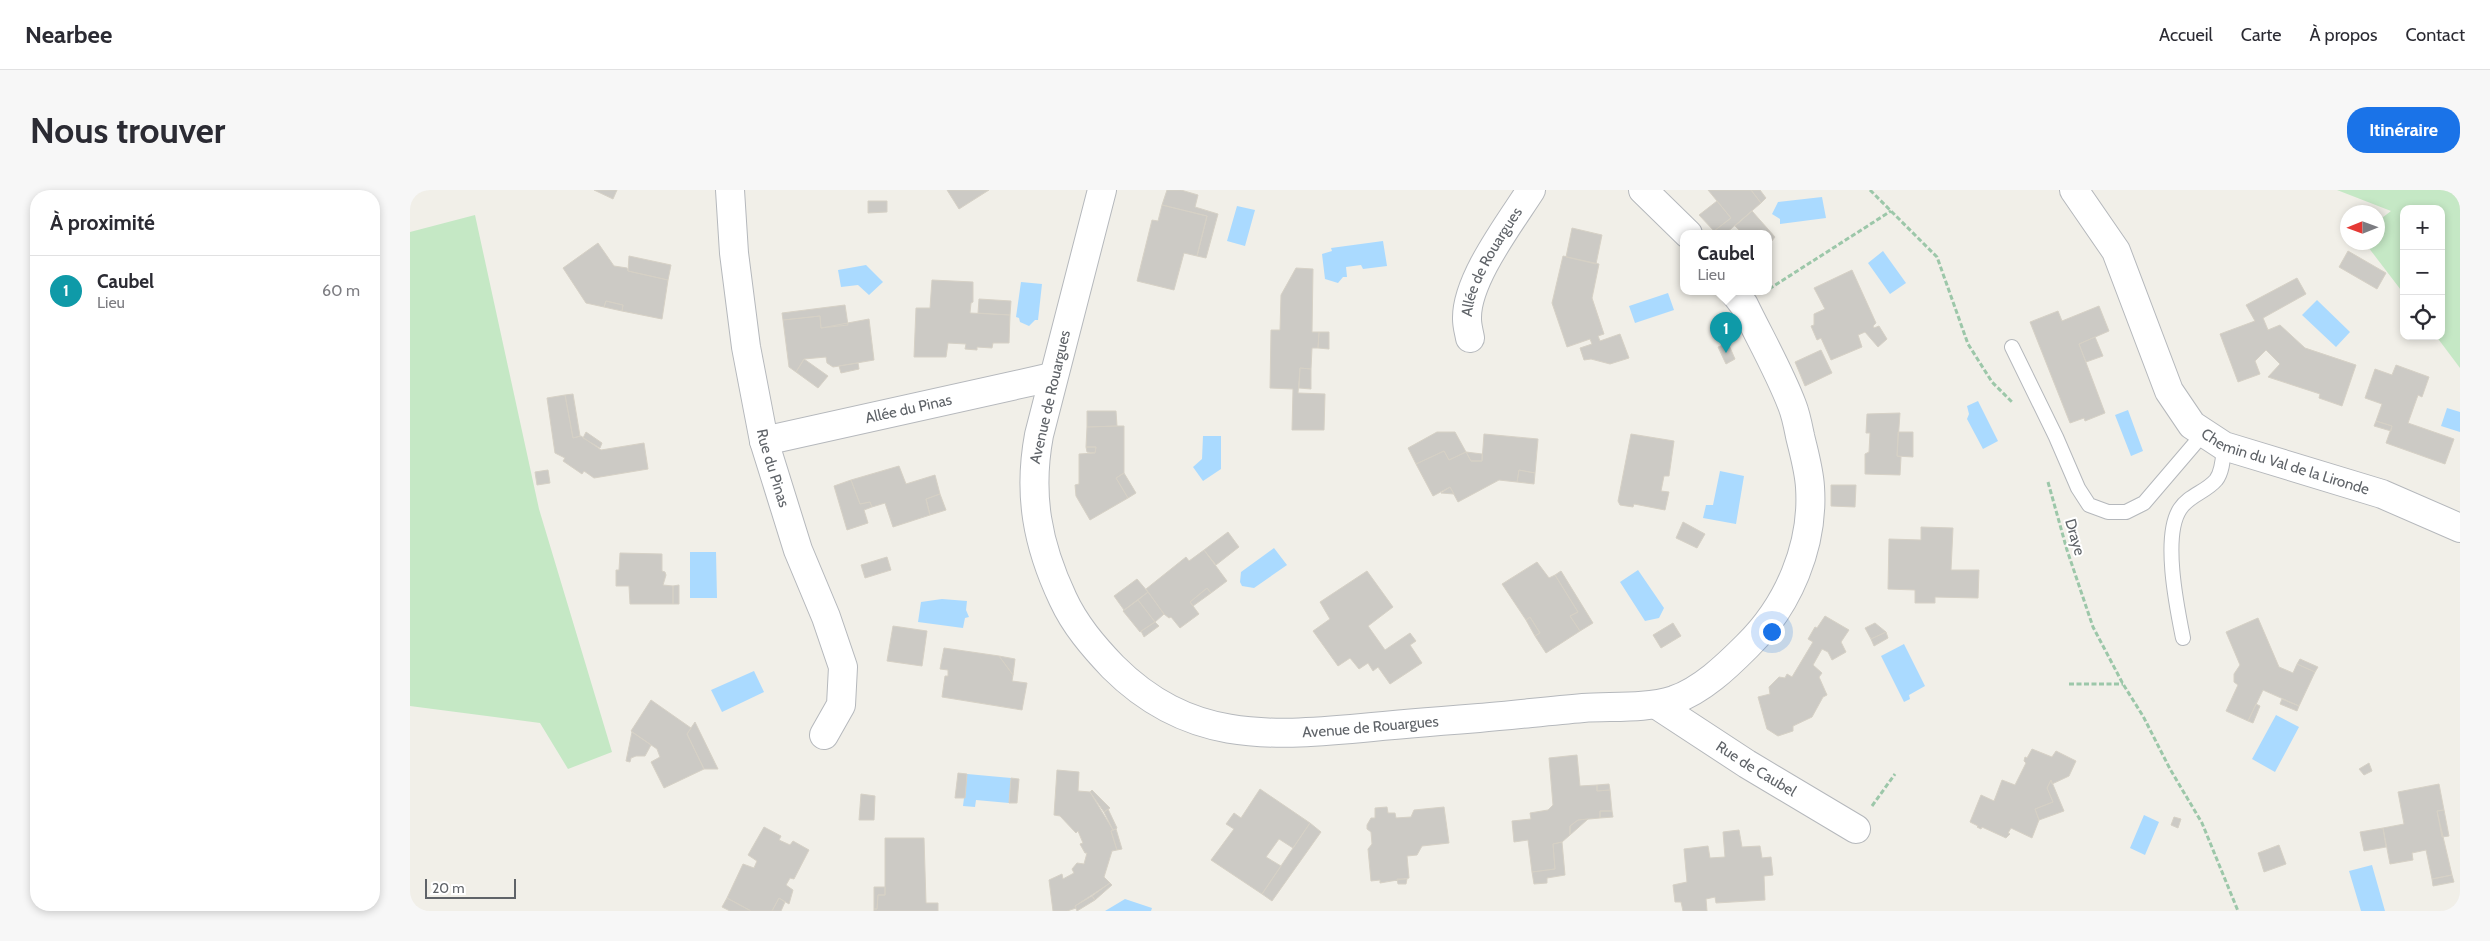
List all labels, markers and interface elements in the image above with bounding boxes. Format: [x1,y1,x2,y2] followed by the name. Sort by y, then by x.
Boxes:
[25,20,112,49] text: Nearbee
[2159,24,2213,46] text: Accueil
[2241,24,2281,46] text: Carte
[2309,24,2377,46] text: À propos
[2405,24,2465,46] text: Contact
[2347,107,2460,153] button: Itinéraire
[30,109,225,152] text: Nous trouver
[1458,204,1526,317] street label: Allée de Rouargues
[2340,205,2385,250] north arrow
[2400,205,2445,340] map controls
[2400,205,2445,250] button: +
[50,210,155,235] text: À proximité
[1680,230,1772,295] popup
[1697,242,1755,265] text: Caubel
[2400,250,2445,295] button: −
[1697,265,1725,284] text: Lieu
[97,270,154,293] text: Caubel
[63,281,69,300] text: 1
[322,281,360,300] text: 60 m
[97,293,125,312] text: Lieu
[2400,295,2445,340] button: locate
[1710,312,1742,353] pin: 1
[1026,329,1074,465] street label: Avenue de Rouargues
[864,391,953,427] street label: Allée du Pinas
[2198,424,2372,499] street label: Chemin du Val de la Lironde
[753,427,793,509] street label: Rue du Pinas
[2061,517,2089,558] street label: Draye
[1759,619,1785,645] your location
[1302,712,1439,741] street label: Avenue de Rouargues
[1713,737,1800,801] street label: Rue de Caubel
[425,876,516,899] scale bar
[432,879,465,897] text: 20 m

